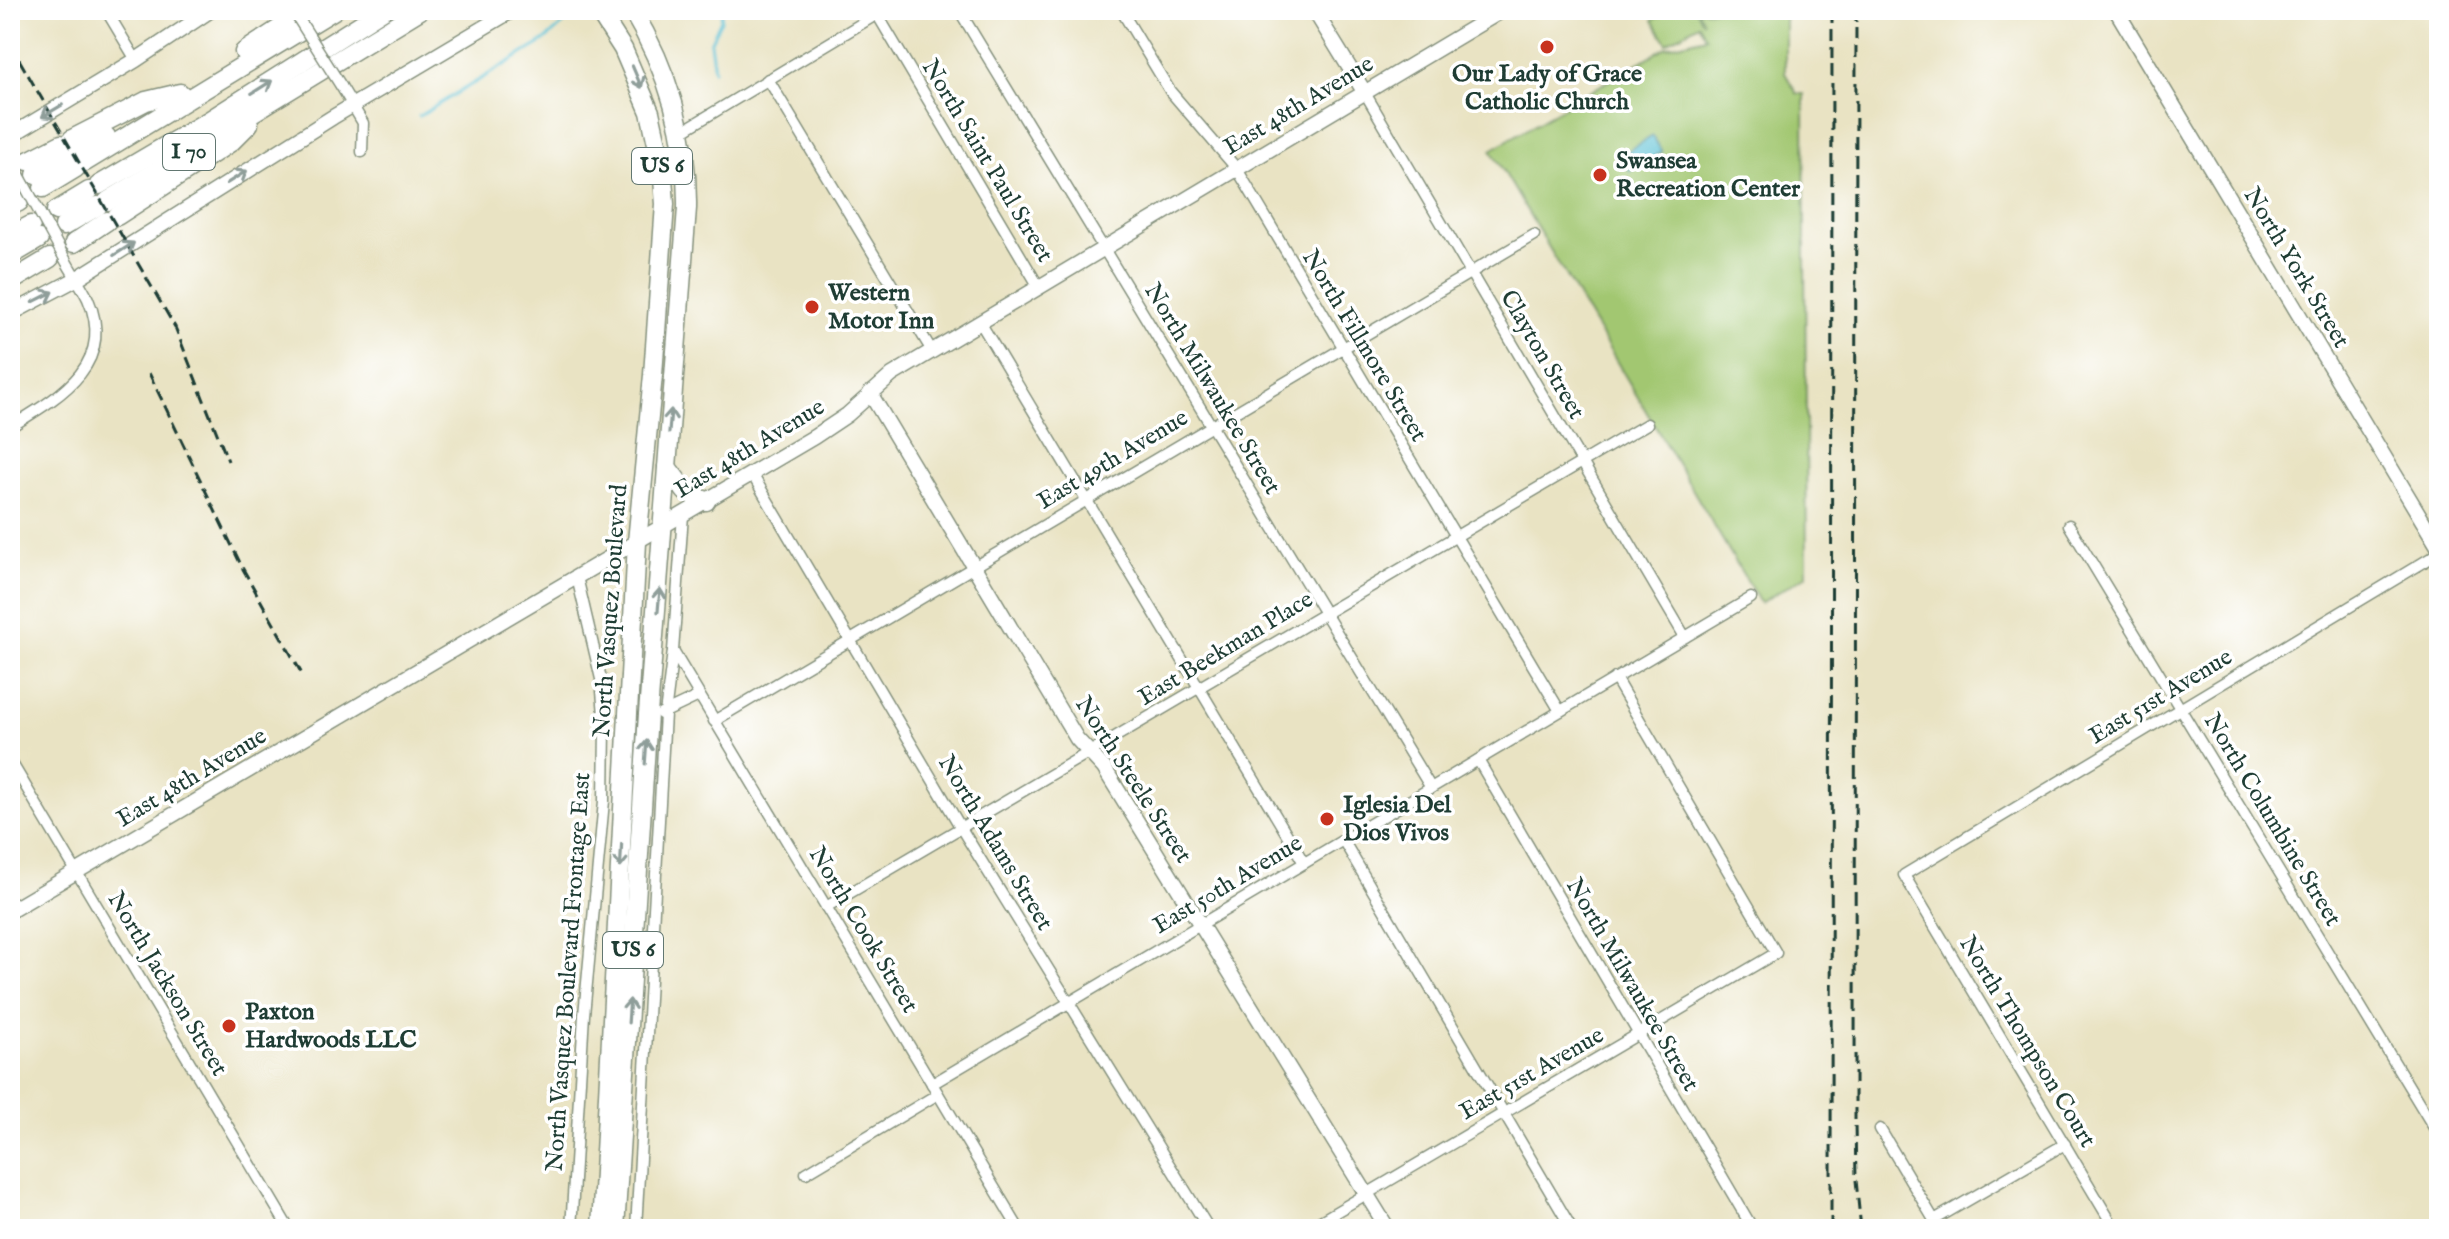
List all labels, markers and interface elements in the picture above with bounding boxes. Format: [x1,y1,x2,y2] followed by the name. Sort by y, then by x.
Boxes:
[1538,38,1556,56] marker: Our Lady of Grace Catholic Church
[1218,49,1380,163] street label: East 48th Avenue
[914,54,1060,268] street label: North Saint Paul Street
[1452,59,1642,118] place label: Our Lady of Grace Catholic Church
[630,64,645,89] one-way arrow
[250,78,272,95] one-way arrow
[41,103,64,119] one-way arrow
[163,134,215,170] road number: I 70
[1616,146,1800,205] place label: Swansea Recreation Center
[632,148,692,184] road number: US 6
[1591,166,1609,184] marker: Swansea Recreation Center
[226,169,248,186] one-way arrow
[2236,182,2356,354] street label: North York Street
[112,240,135,256] one-way arrow
[1294,244,1434,448] street label: North Fillmore Street
[827,278,934,337] place label: Western Motor Inn
[1137,278,1287,500] street label: North Milwaukee Street
[1492,285,1592,425] street label: Clayton Street
[31,289,55,304] one-way arrow
[803,298,821,316] marker: Western Motor Inn
[669,392,831,506] street label: East 48th Avenue
[1032,403,1194,517] street label: East 49th Avenue
[663,408,678,435] one-way arrow
[587,483,635,739] street label: North Vasquez Boulevard
[1133,585,1319,713] street label: East Beekman Place
[651,587,666,613] one-way arrow
[2084,642,2238,752] street label: East 51st Avenue
[1067,691,1199,869] street label: North Steele Street
[2196,708,2348,932] street label: North Columbine Street
[111,721,273,835] street label: East 48th Avenue
[639,739,654,766] one-way arrow
[930,750,1060,936] street label: North Adams Street
[540,771,598,1173] street label: North Vasquez Boulevard Frontage East
[1343,790,1452,849] place label: Iglesia Del Dios Vivos
[1318,810,1336,828] marker: Iglesia Del Dios Vivos
[1148,828,1308,942] street label: East 50th Avenue
[801,841,925,1019] street label: North Cook Street
[613,842,628,869] one-way arrow
[1558,873,1706,1097] street label: North Milwaukee Street
[100,886,234,1082] street label: North Jackson Street
[1952,930,2102,1154] street label: North Thompson Court
[603,932,663,968] road number: US 6
[245,997,417,1056] place label: Paxton Hardwoods LLC
[622,998,637,1025] one-way arrow
[220,1017,238,1035] marker: Paxton Hardwoods LLC
[1454,1020,1610,1128] street label: East 51st Avenue

